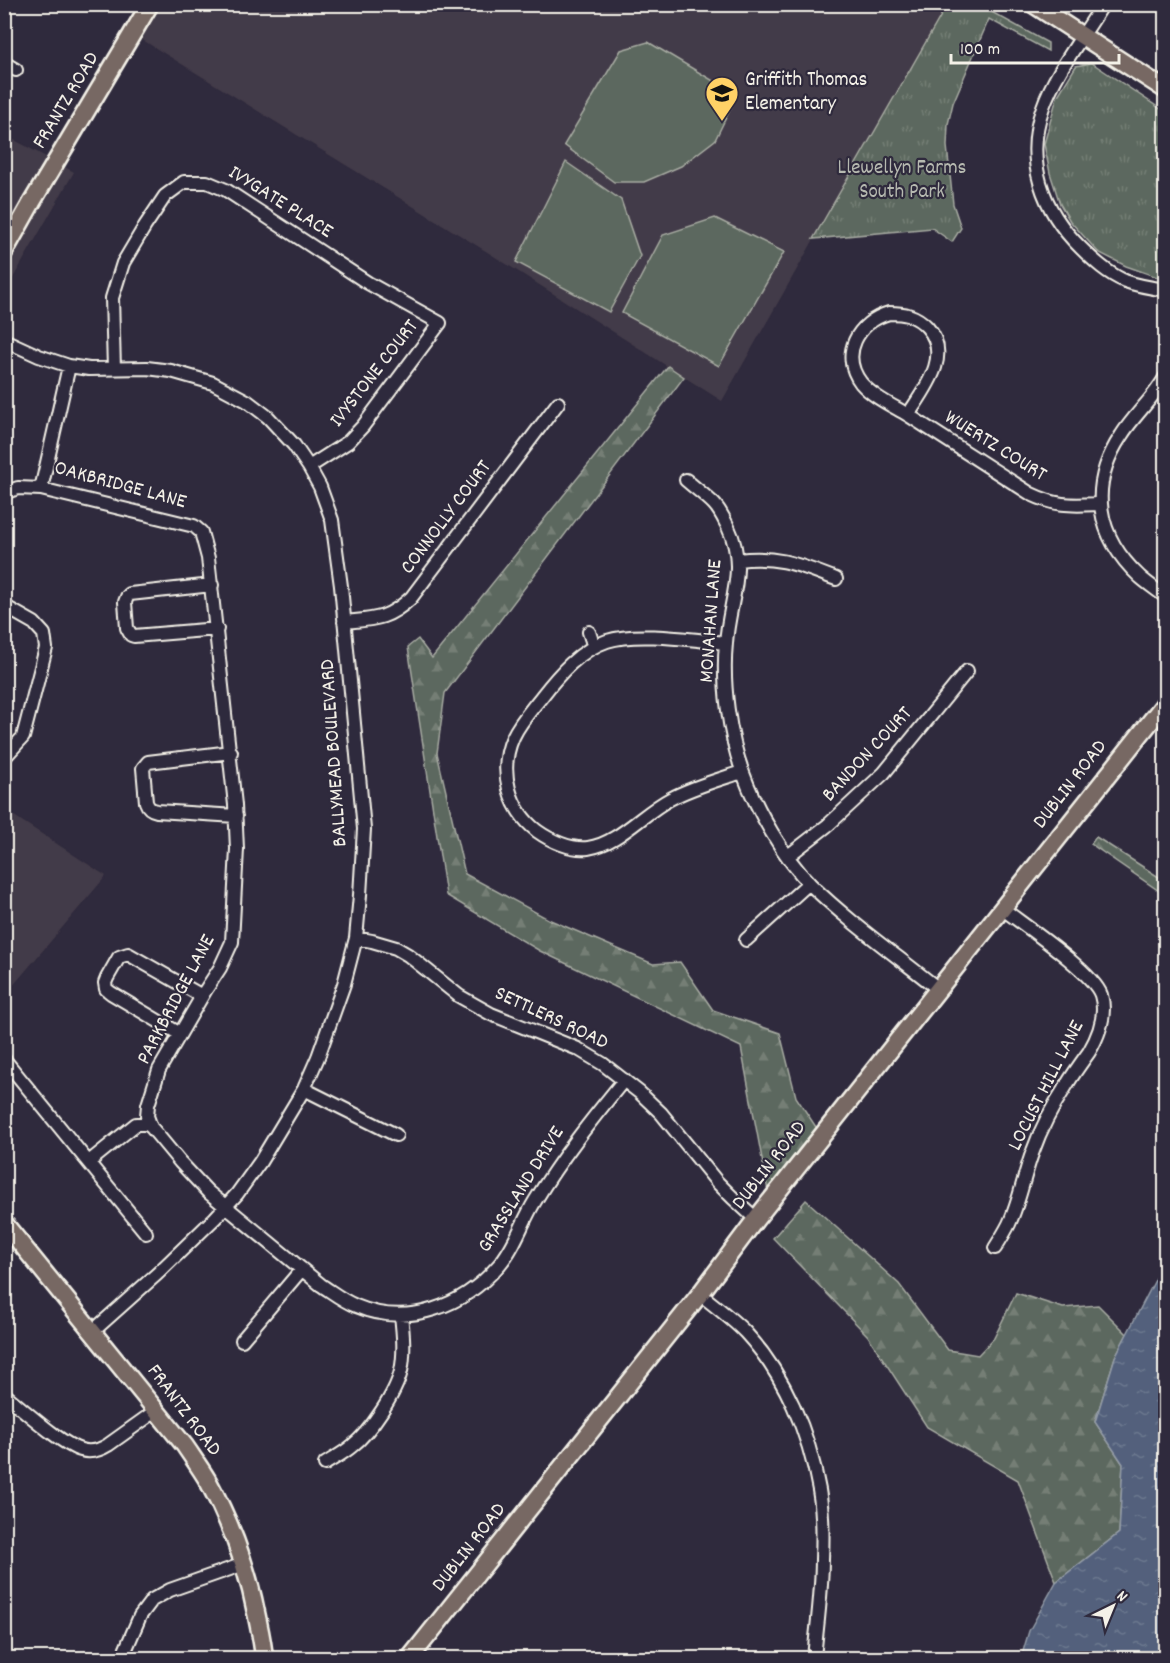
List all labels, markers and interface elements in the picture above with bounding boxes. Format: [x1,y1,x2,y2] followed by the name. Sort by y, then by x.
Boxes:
[951,27,1119,65] scale bar
[960,38,1000,63] text: 100 m
[26,47,108,155] street label: FRANTZ ROAD
[745,66,867,120] place label: Griffith Thomas Elementary
[704,75,740,122] school or university icon: Griffith Thomas Elementary
[838,154,966,208] park label: Llewellyn Farms South Park
[222,159,339,247] street label: IVYGATE PLACE
[323,313,427,434] street label: IVYSTONE COURT
[938,404,1052,491] street label: WUERTZ COURT
[51,454,190,518] street label: OAKBRIDGE LANE
[394,454,500,581] street label: CONNOLLY COURT
[693,558,731,684] street label: MONAHAN LANE
[313,658,357,848] street label: BALLYMEAD BOULEVARD
[816,700,921,809] street label: BANDON COURT
[1027,734,1115,836] street label: DUBLIN ROAD
[130,929,224,1070] street label: PARKBRIDGE LANE
[489,979,613,1059] street label: SETTLERS ROAD
[1001,1015,1093,1156] street label: LOCUST HILL LANE
[726,1115,814,1217] street label: DUBLIN ROAD
[471,1121,573,1259] street label: GRASSLAND DRIVE
[138,1359,228,1463] street label: FRANTZ ROAD
[426,1497,514,1599] street label: DUBLIN ROAD
[1083,1576,1143,1636] north arrow
[1111,1586,1132,1608] text: N

